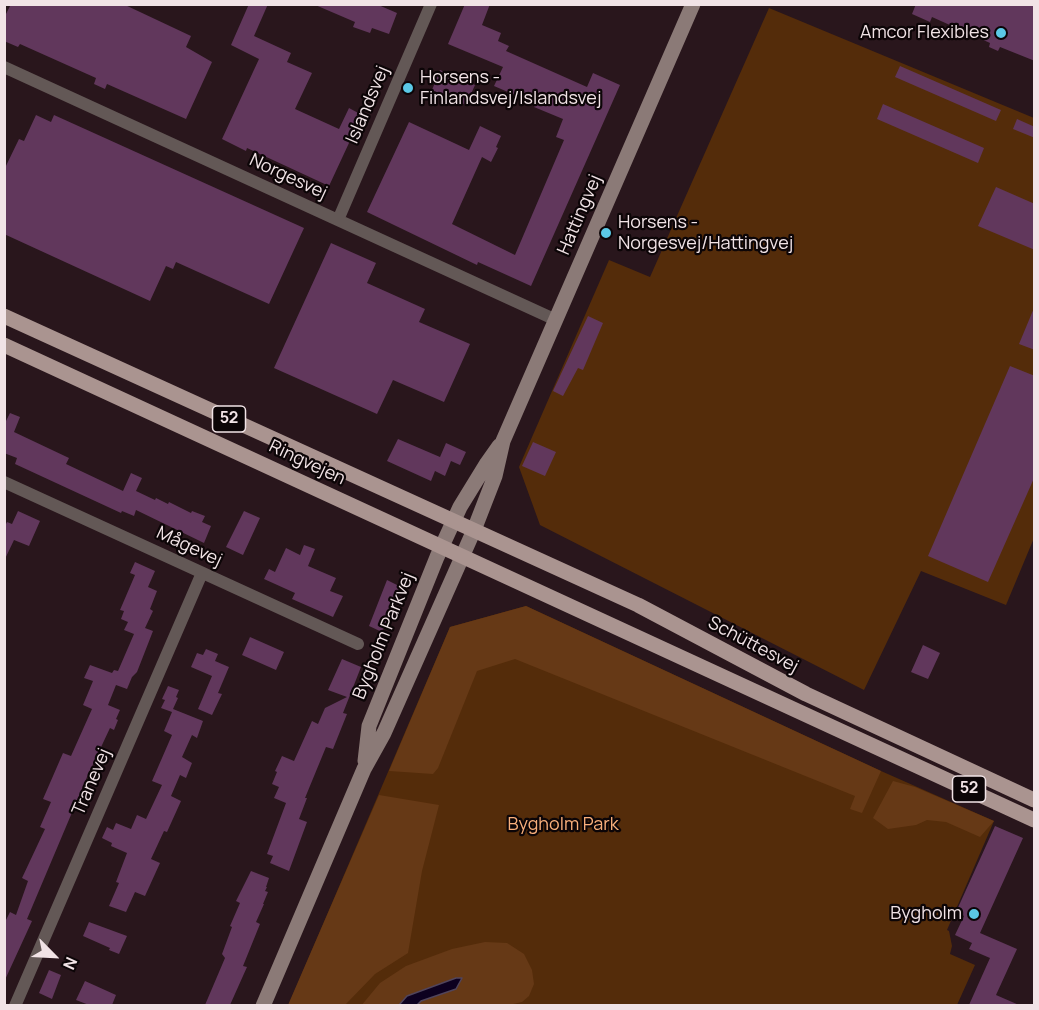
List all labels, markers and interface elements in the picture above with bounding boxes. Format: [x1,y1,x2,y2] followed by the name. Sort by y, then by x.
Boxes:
[860,22,989,44] place label: Amcor Flexibles
[994,26,1008,40] marker: Amcor Flexibles
[342,63,394,147] street label: Islandsvej
[420,67,601,110] place label: Horsens - Finlandsvej/Islandsvej
[401,81,415,95] marker: Horsens - Finlandsvej/Islandsvej
[246,150,330,204] street label: Norgesvej
[553,172,607,258] street label: Hattingvej
[618,212,793,254] place label: Horsens - Norgesvej/Hattingvej
[599,226,613,240] marker: Horsens - Norgesvej/Hattingvej
[212,406,246,432] road number: 52
[265,436,349,490] street label: Ringvejen
[153,522,225,572] street label: Mågevej
[349,569,419,703] street label: Bygholm Parkvej
[704,612,802,678] street label: Schüttesvej
[68,745,116,819] street label: Tranevej
[952,776,986,802] road number: 52
[507,814,619,836] park label: Bygholm Park
[890,903,962,925] place label: Bygholm
[967,907,981,921] marker: Bygholm
[24,926,84,986] north arrow
[58,954,83,973] text: N

